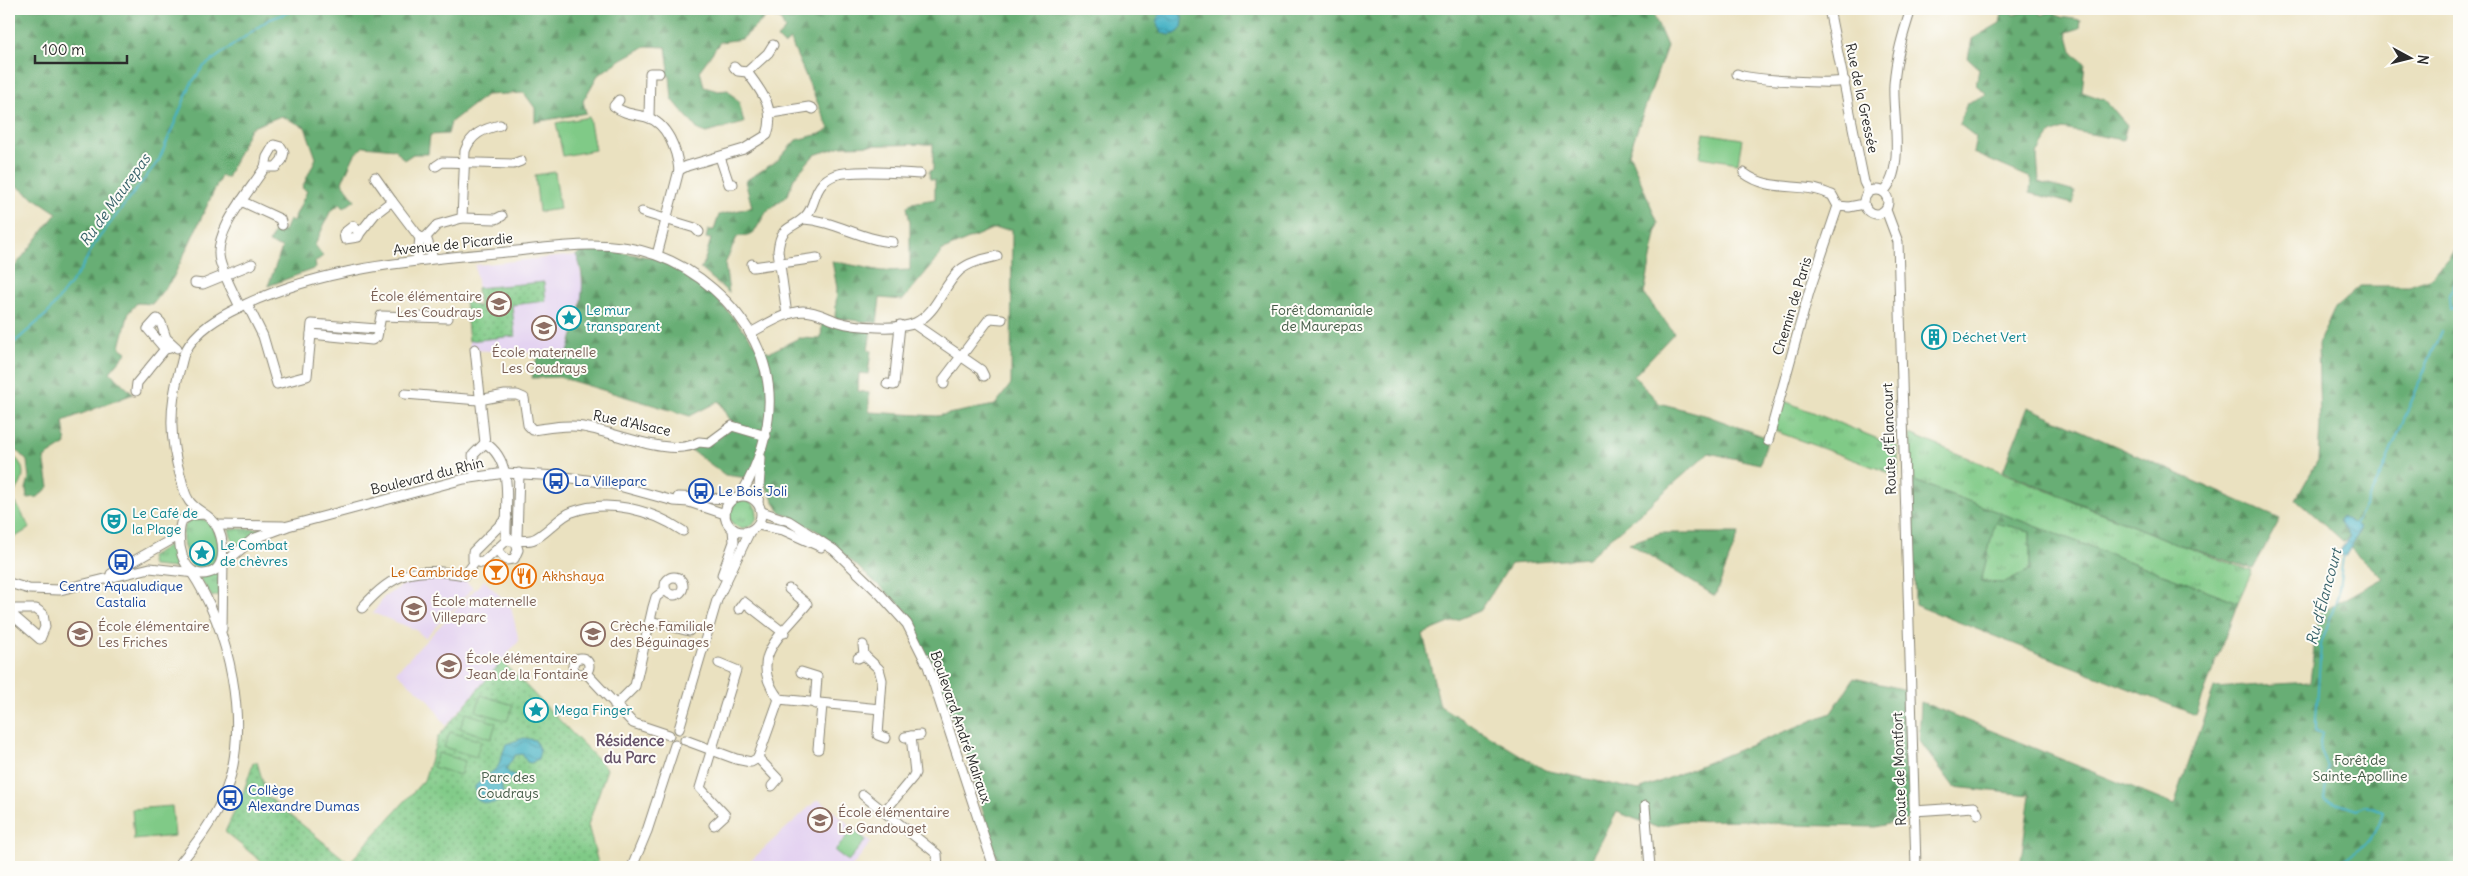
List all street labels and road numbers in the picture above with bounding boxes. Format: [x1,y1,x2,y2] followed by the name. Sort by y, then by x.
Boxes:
[1842,41,1882,155] street label: Rue de la Gressée
[392,229,514,259] street label: Avenue de Picardie
[1768,255,1816,357] street label: Chemin de Paris
[1878,382,1900,495] street label: Route d'Élancourt
[591,406,673,440] street label: Rue d'Alsace
[369,453,485,499] street label: Boulevard du Rhin
[926,648,996,806] street label: Boulevard André Malraux
[1888,712,1910,826] street label: Route de Montfort

